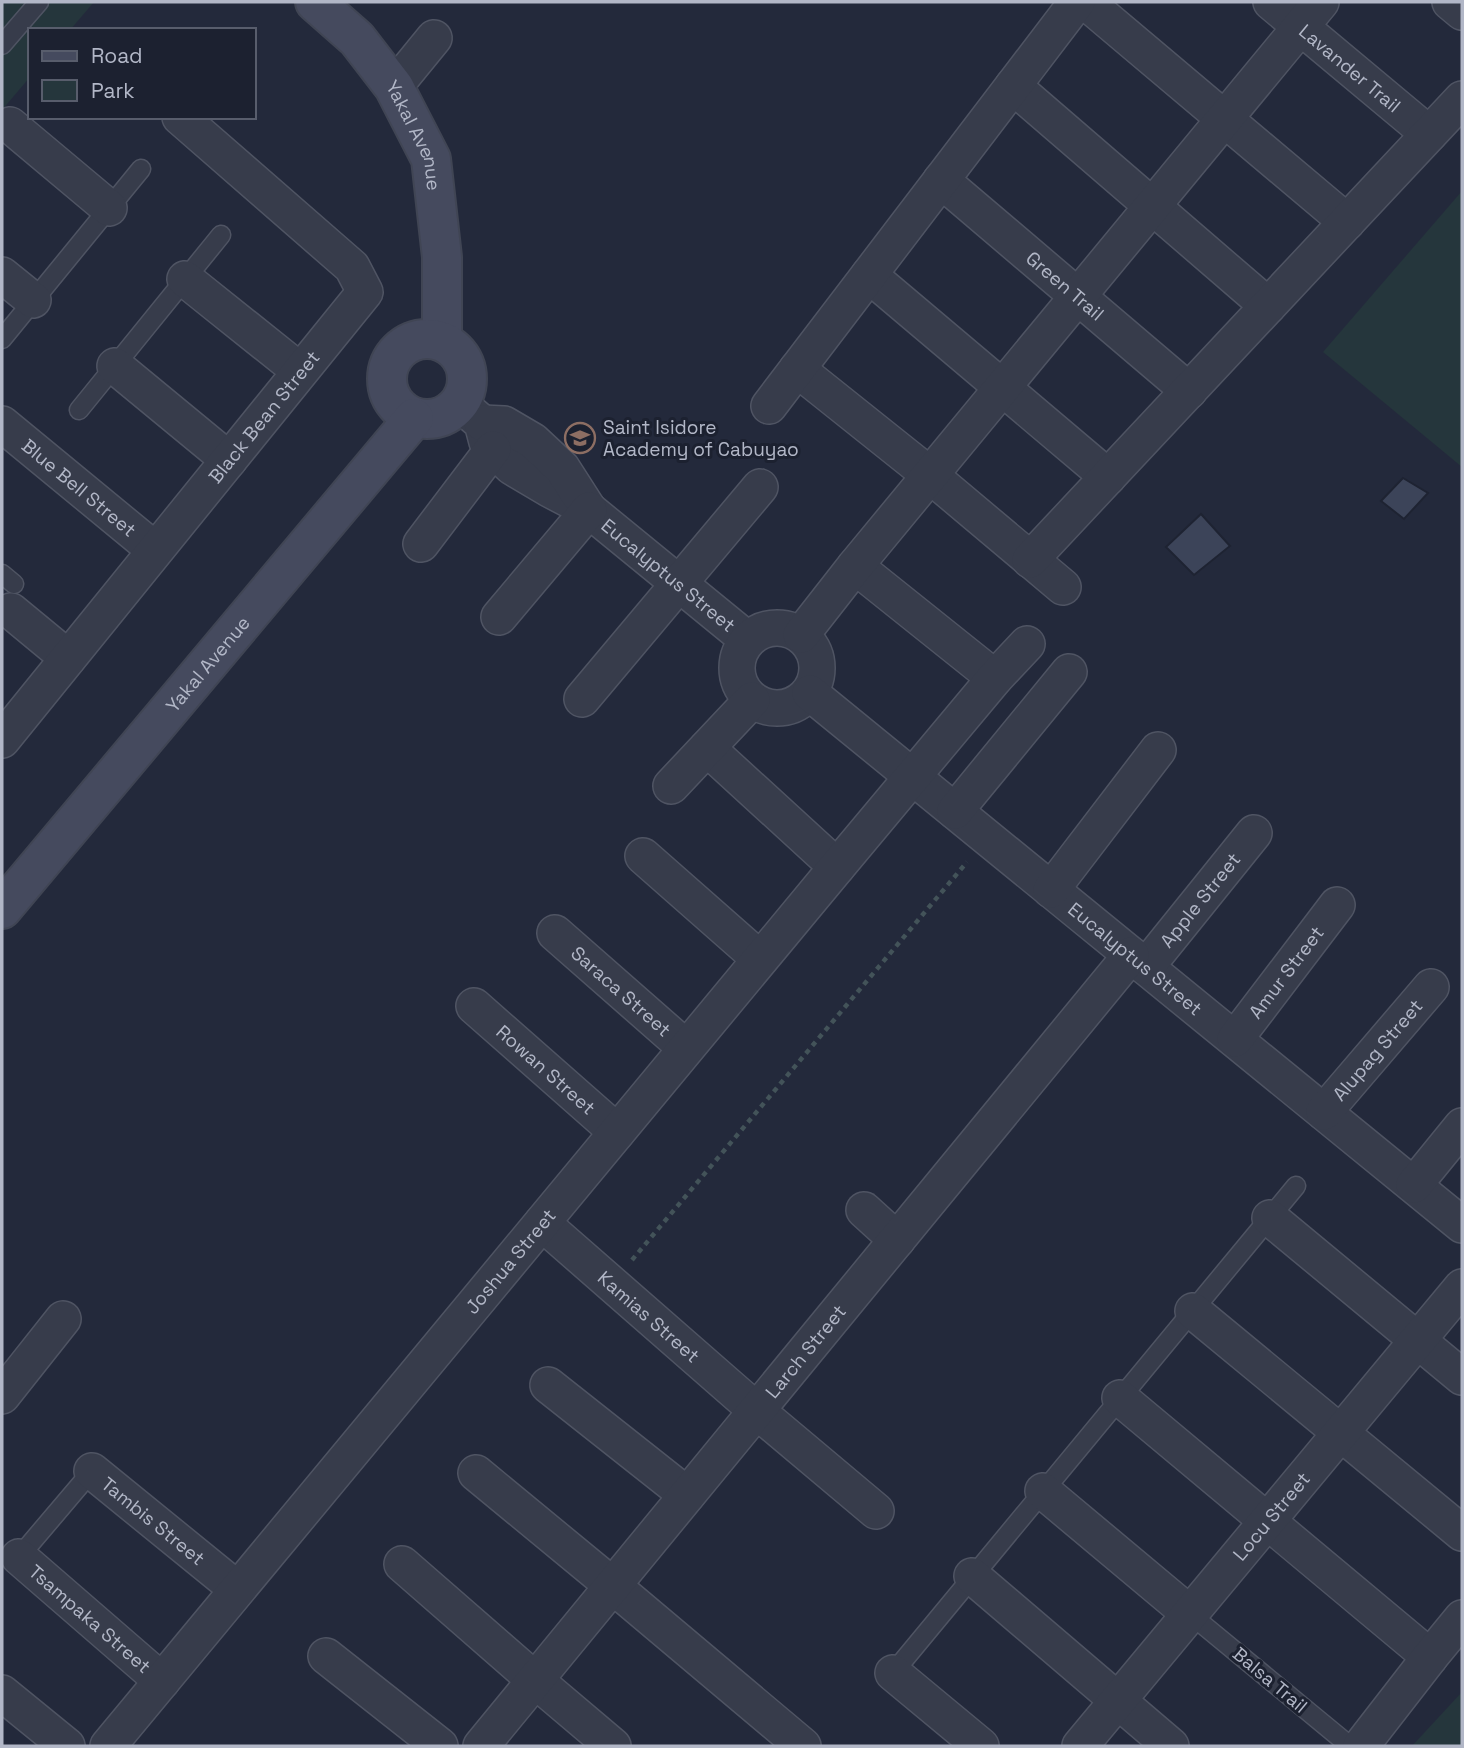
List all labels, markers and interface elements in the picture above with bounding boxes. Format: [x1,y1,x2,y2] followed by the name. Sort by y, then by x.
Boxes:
[1294,18,1406,118] street label: Lavander Trail
[28,28,256,119] legend
[91,42,143,69] text: Road
[381,75,447,192] street label: Yakal Avenue
[91,77,135,104] text: Park
[1021,245,1109,326] street label: Green Trail
[203,345,325,488] street label: Black Bean Street
[603,415,799,462] place label: Saint Isidore Academy of Cabuyao
[563,421,597,455] school or university icon: Saint Isidore Academy of Cabuyao
[17,433,142,542] street label: Blue Bell Street
[596,513,741,637] street label: Eucalyptus Street
[160,610,255,717] street label: Yakal Avenue
[1154,847,1246,953] street label: Apple Street
[1063,896,1208,1021] street label: Eucalyptus Street
[1243,921,1329,1023] street label: Amur Street
[566,940,677,1042] street label: Saraca Street
[1327,994,1428,1106] street label: Alupag Street
[491,1019,601,1120] street label: Rowan Street
[459,1203,561,1319] street label: Joshua Street
[593,1265,705,1368] street label: Kamias Street
[760,1299,851,1403] street label: Larch Street
[1227,1467,1315,1566] street label: Locu Street
[96,1471,210,1571] street label: Tambis Street
[24,1559,156,1678] street label: Tsampaka Street
[1227,1641,1313,1719] street label: Balsa Trail

